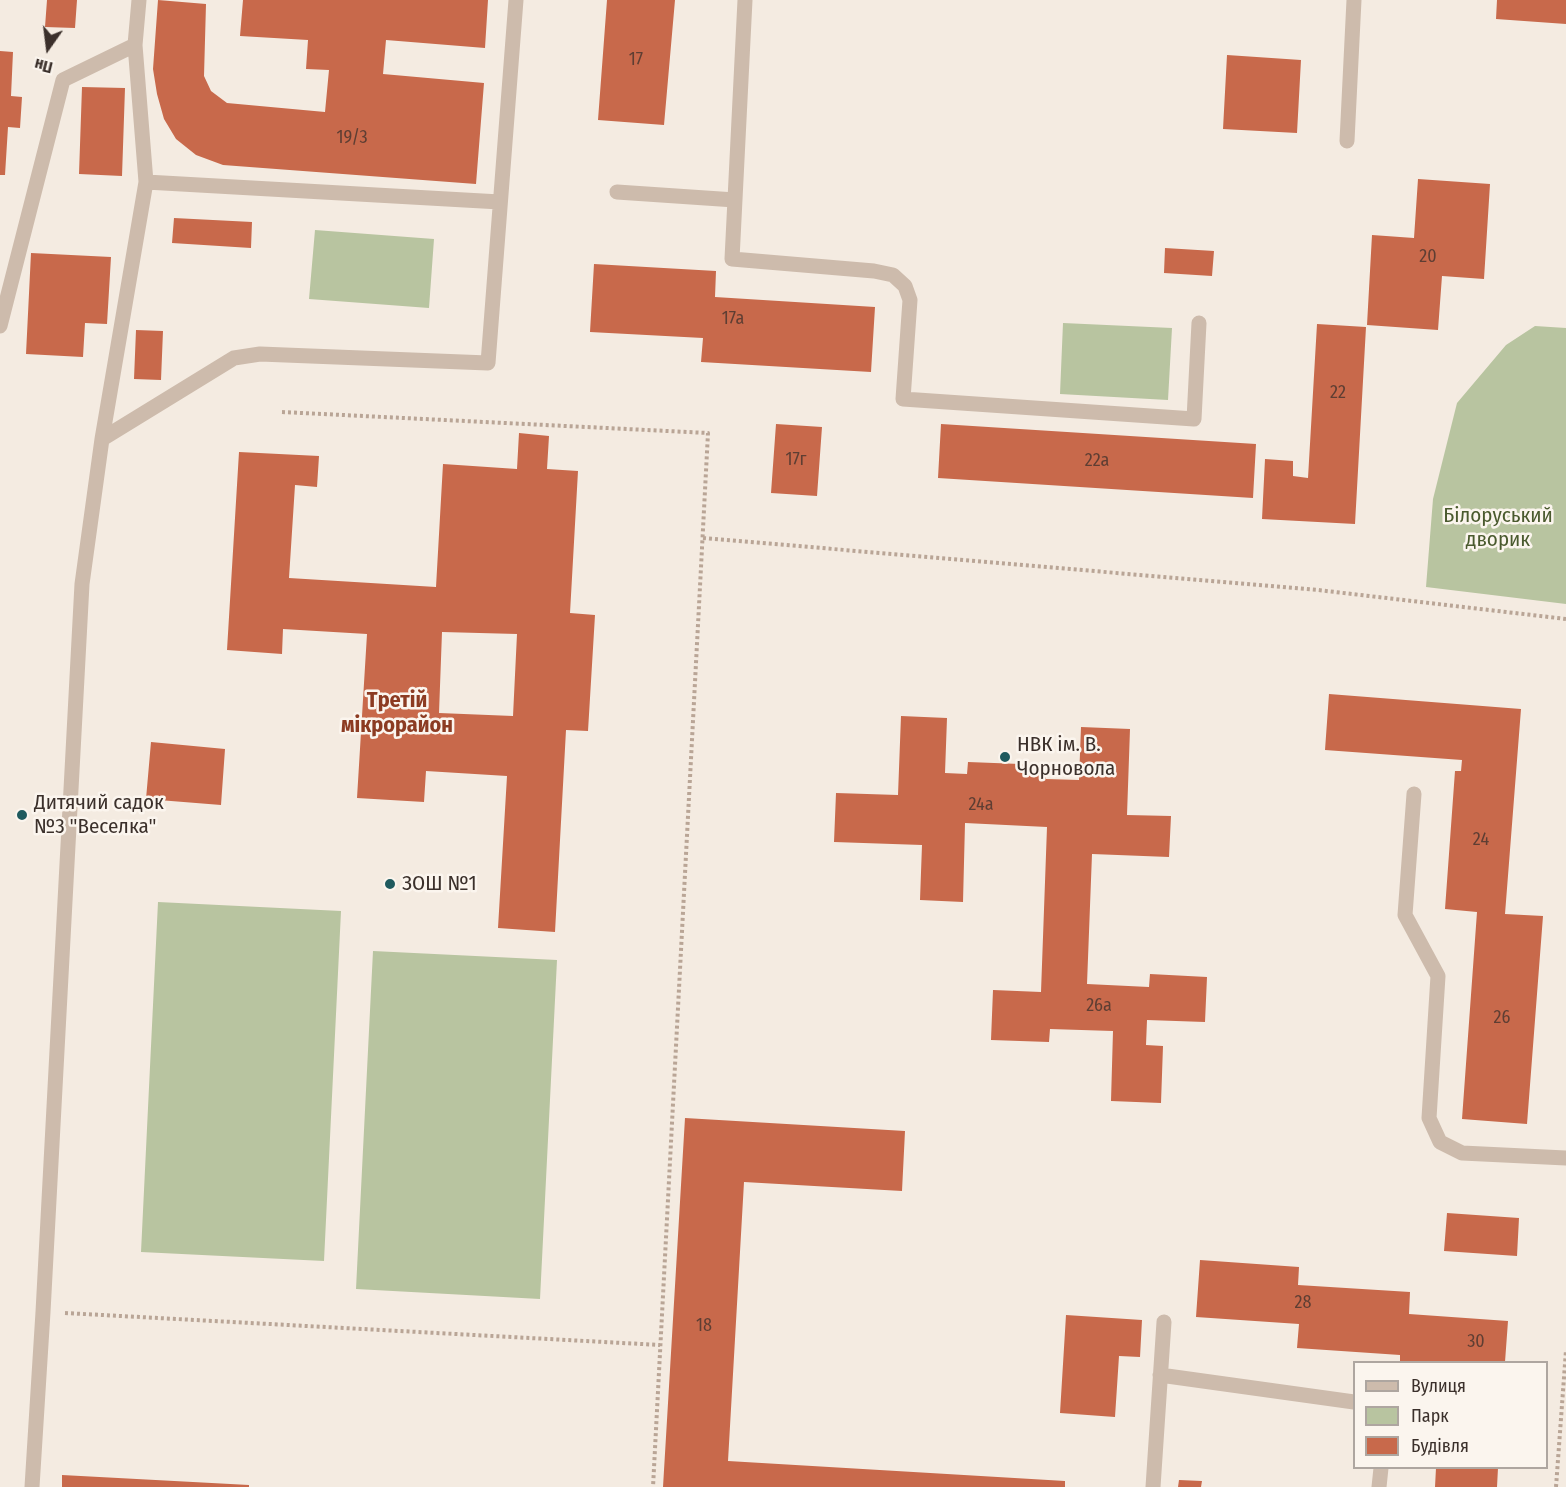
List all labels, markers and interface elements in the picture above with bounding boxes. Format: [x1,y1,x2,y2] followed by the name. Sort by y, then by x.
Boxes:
[18,18,78,78] north arrow
[629,49,643,71] house number: 17
[32,55,55,77] text: Пн
[336,127,368,149] house number: 19/3
[1419,246,1437,268] house number: 20
[722,308,744,330] house number: 17а
[1330,382,1346,404] house number: 22
[785,449,807,471] house number: 17г
[1085,450,1109,472] house number: 22а
[1443,503,1553,553] park label: Білоруський дворик
[341,688,453,740] district label: Третій мікрорайон
[1017,732,1115,782] place label: НВК ім. В. Чорновола
[998,750,1012,764] marker: НВК ім. В. Чорновола
[34,790,164,840] place label: Дитячий садок №3 "Веселка"
[968,794,994,816] house number: 24а
[15,808,29,822] marker: Дитячий садок №3 "Веселка"
[1473,829,1489,851] house number: 24
[402,871,477,897] place label: ЗОШ №1
[383,877,397,891] marker: ЗОШ №1
[1086,995,1112,1017] house number: 26а
[1494,1007,1510,1029] house number: 26
[1295,1292,1311,1314] house number: 28
[696,1315,712,1337] house number: 18
[1467,1331,1485,1353] house number: 30
[1353,1361,1548,1469] legend
[1411,1375,1466,1397] text: Вулиця
[1411,1405,1449,1427] text: Парк
[1411,1435,1469,1457] text: Будівля

